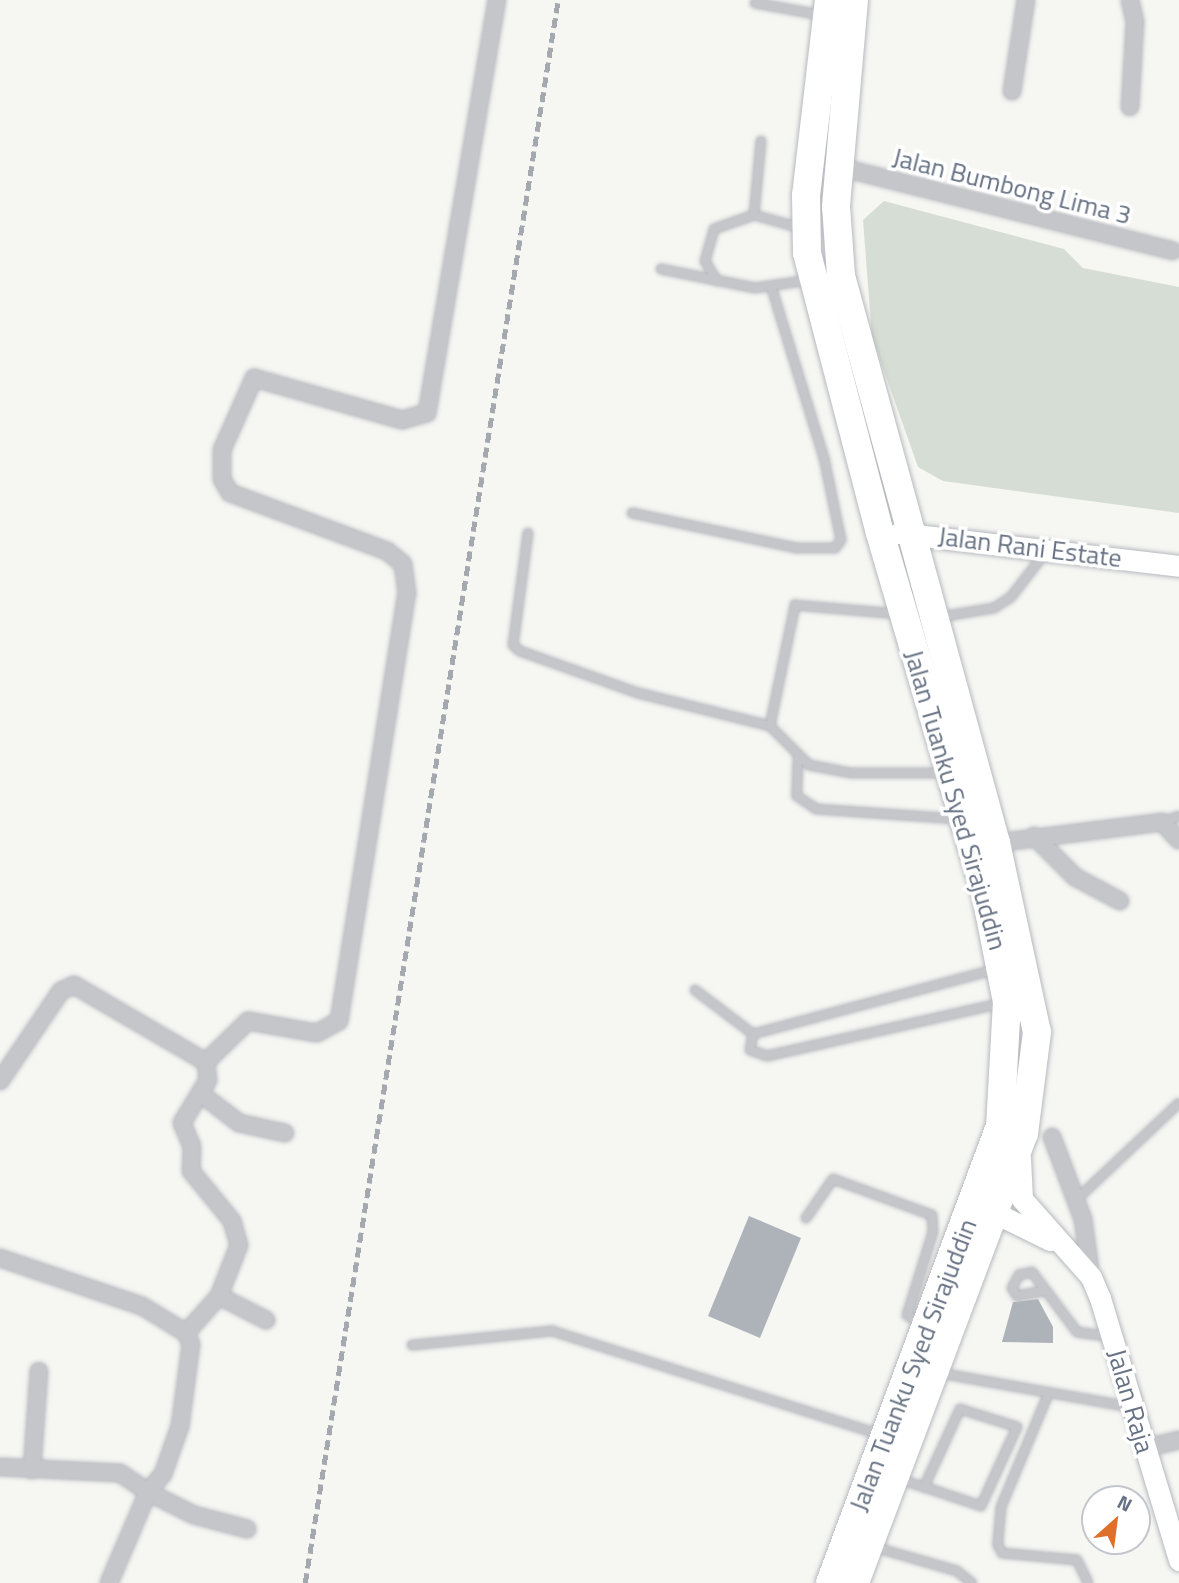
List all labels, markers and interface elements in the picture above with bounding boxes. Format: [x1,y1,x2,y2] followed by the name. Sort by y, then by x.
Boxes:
[890,141,1134,231] street label: Jalan Bumbong Lima 3
[937,520,1123,574] street label: Jalan Rani Estate
[898,646,1014,954] street label: Jalan Tuanku Syed Sirajuddin
[843,1214,983,1516] street label: Jalan Tuanku Syed Sirajuddin
[1101,1345,1161,1457] street label: Jalan Raja
[1081,1485,1151,1555] north arrow
[1113,1487,1138,1519] text: N

